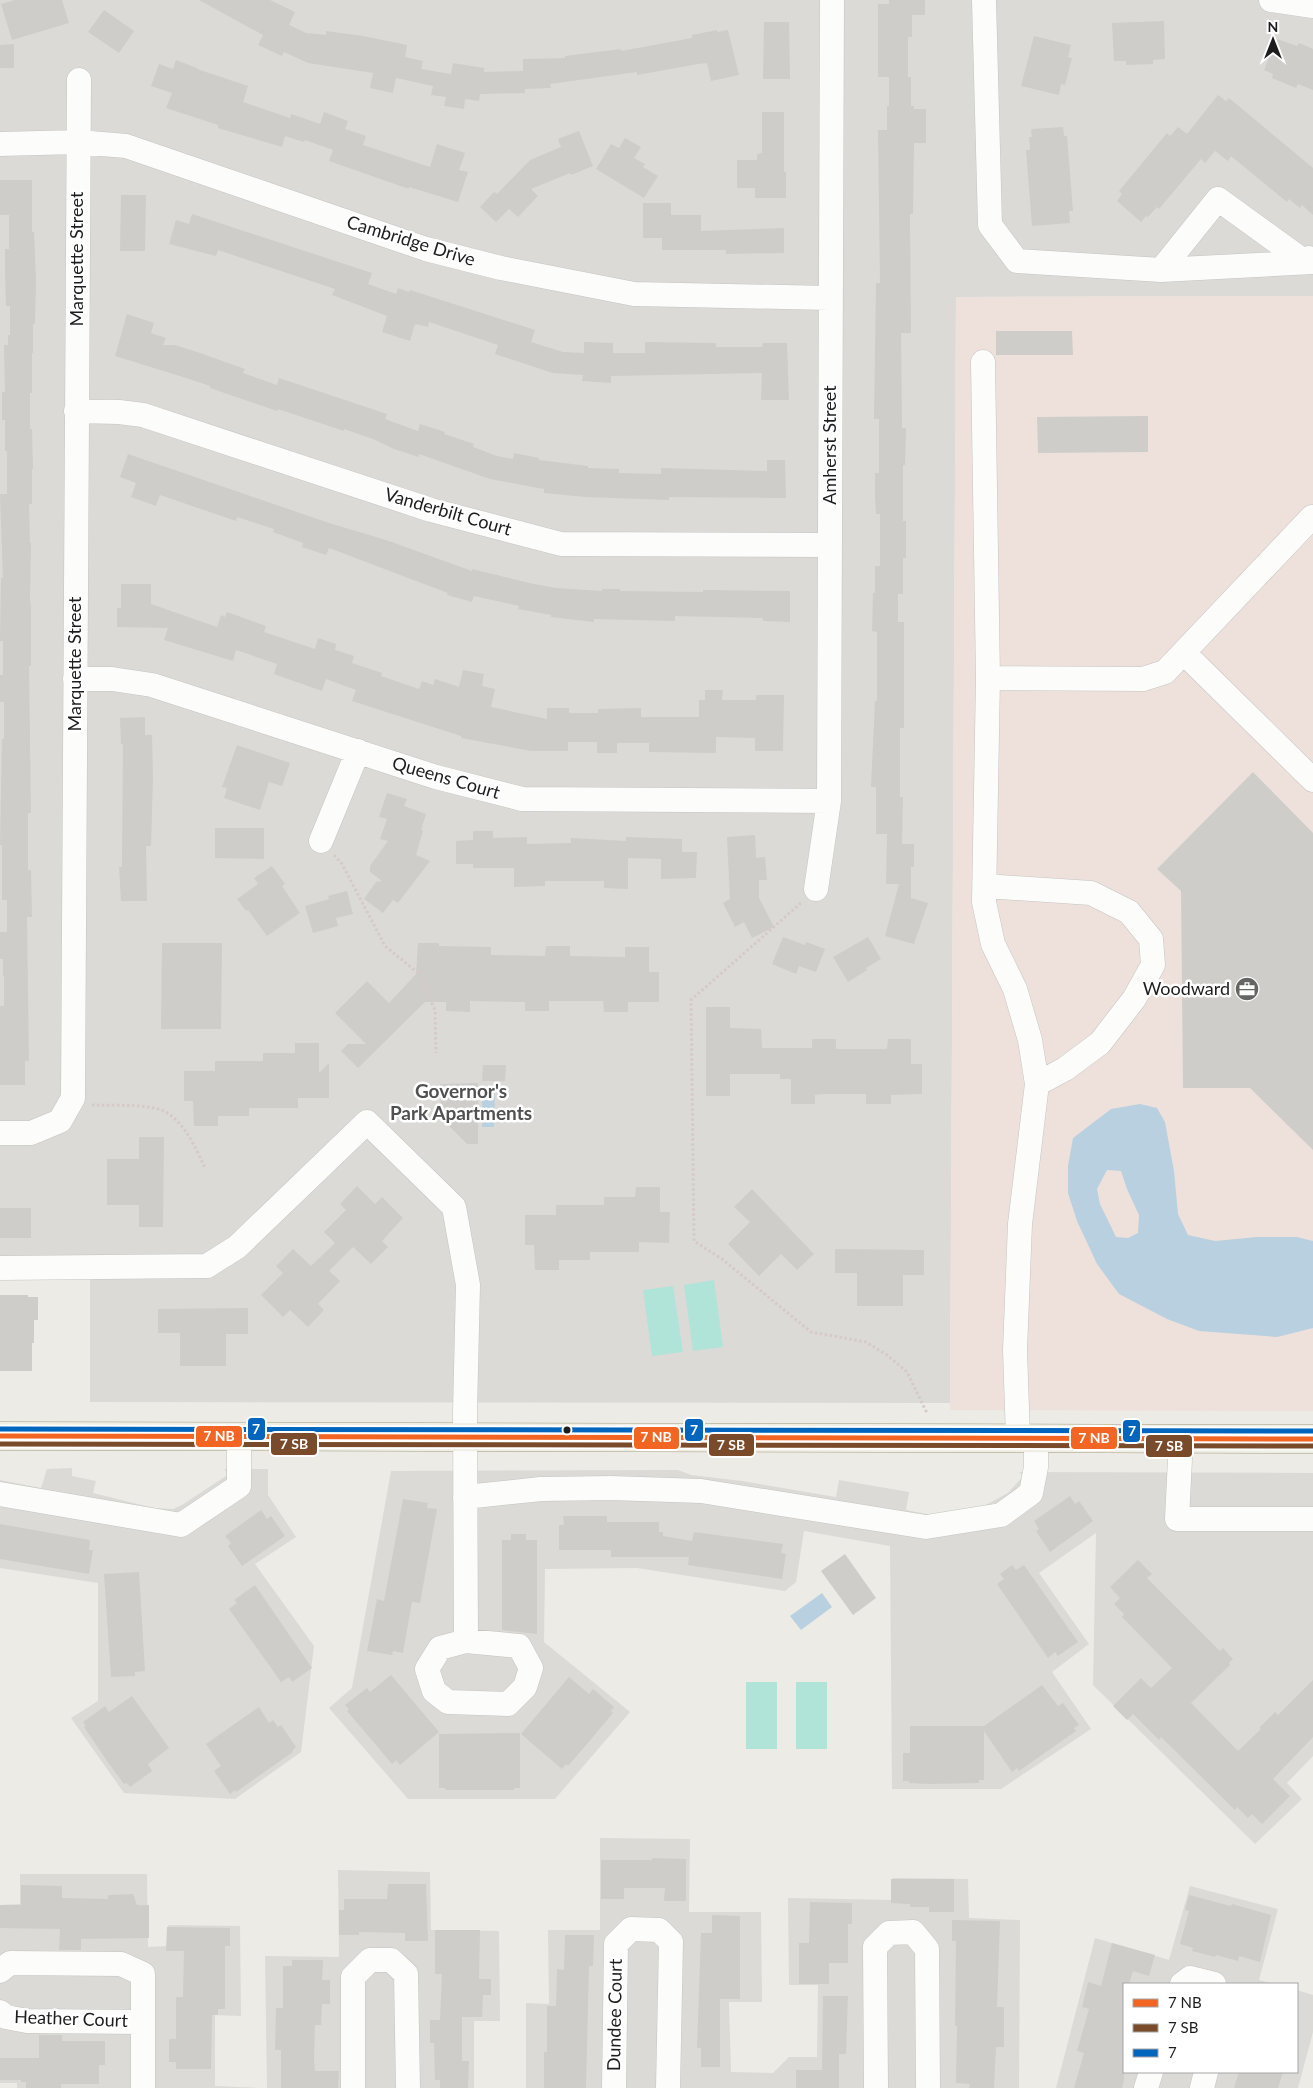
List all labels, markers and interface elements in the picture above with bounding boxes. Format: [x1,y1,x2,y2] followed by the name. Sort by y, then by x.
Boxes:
[1248,15,1298,65] north arrow
[1268,18,1278,35] text: N
[65,191,87,326] street label: Marquette Street
[344,210,478,270] street label: Cambridge Drive
[818,385,840,505] street label: Amherst Street
[382,482,515,540] street label: Vanderbilt Court
[63,596,85,731] street label: Marquette Street
[390,751,503,803] street label: Queens Court
[1234,976,1260,1002] office icon: Woodward
[1143,977,1230,999] place label: Woodward
[390,1079,532,1124] district label: Governor's Park Apartments
[247,1417,266,1441] line badge: 7
[684,1418,704,1442] line badge: 7
[1122,1419,1141,1443] line badge: 7
[252,1420,260,1437] text: 7
[690,1421,698,1438] text: 7
[1128,1422,1136,1439] text: 7
[195,1425,243,1448] line badge: 7 NB
[562,1425,572,1435] unlabelled marker
[633,1426,680,1450] line badge: 7 NB
[1070,1426,1118,1450] line badge: 7 NB
[203,1427,235,1444] text: 7 NB
[640,1428,672,1445] text: 7 NB
[1078,1429,1110,1446] text: 7 NB
[270,1432,318,1456] line badge: 7 SB
[708,1433,755,1457] line badge: 7 SB
[1145,1434,1193,1458] line badge: 7 SB
[280,1435,308,1452] text: 7 SB
[717,1436,745,1453] text: 7 SB
[1155,1437,1183,1454] text: 7 SB
[602,1958,626,2071] street label: Dundee Court
[1123,1983,1298,2073] legend
[1168,1993,1202,2011] text: 7 NB
[14,2005,129,2031] street label: Heather Court
[1168,2018,1198,2036] text: 7 SB
[1168,2043,1177,2061] text: 7

